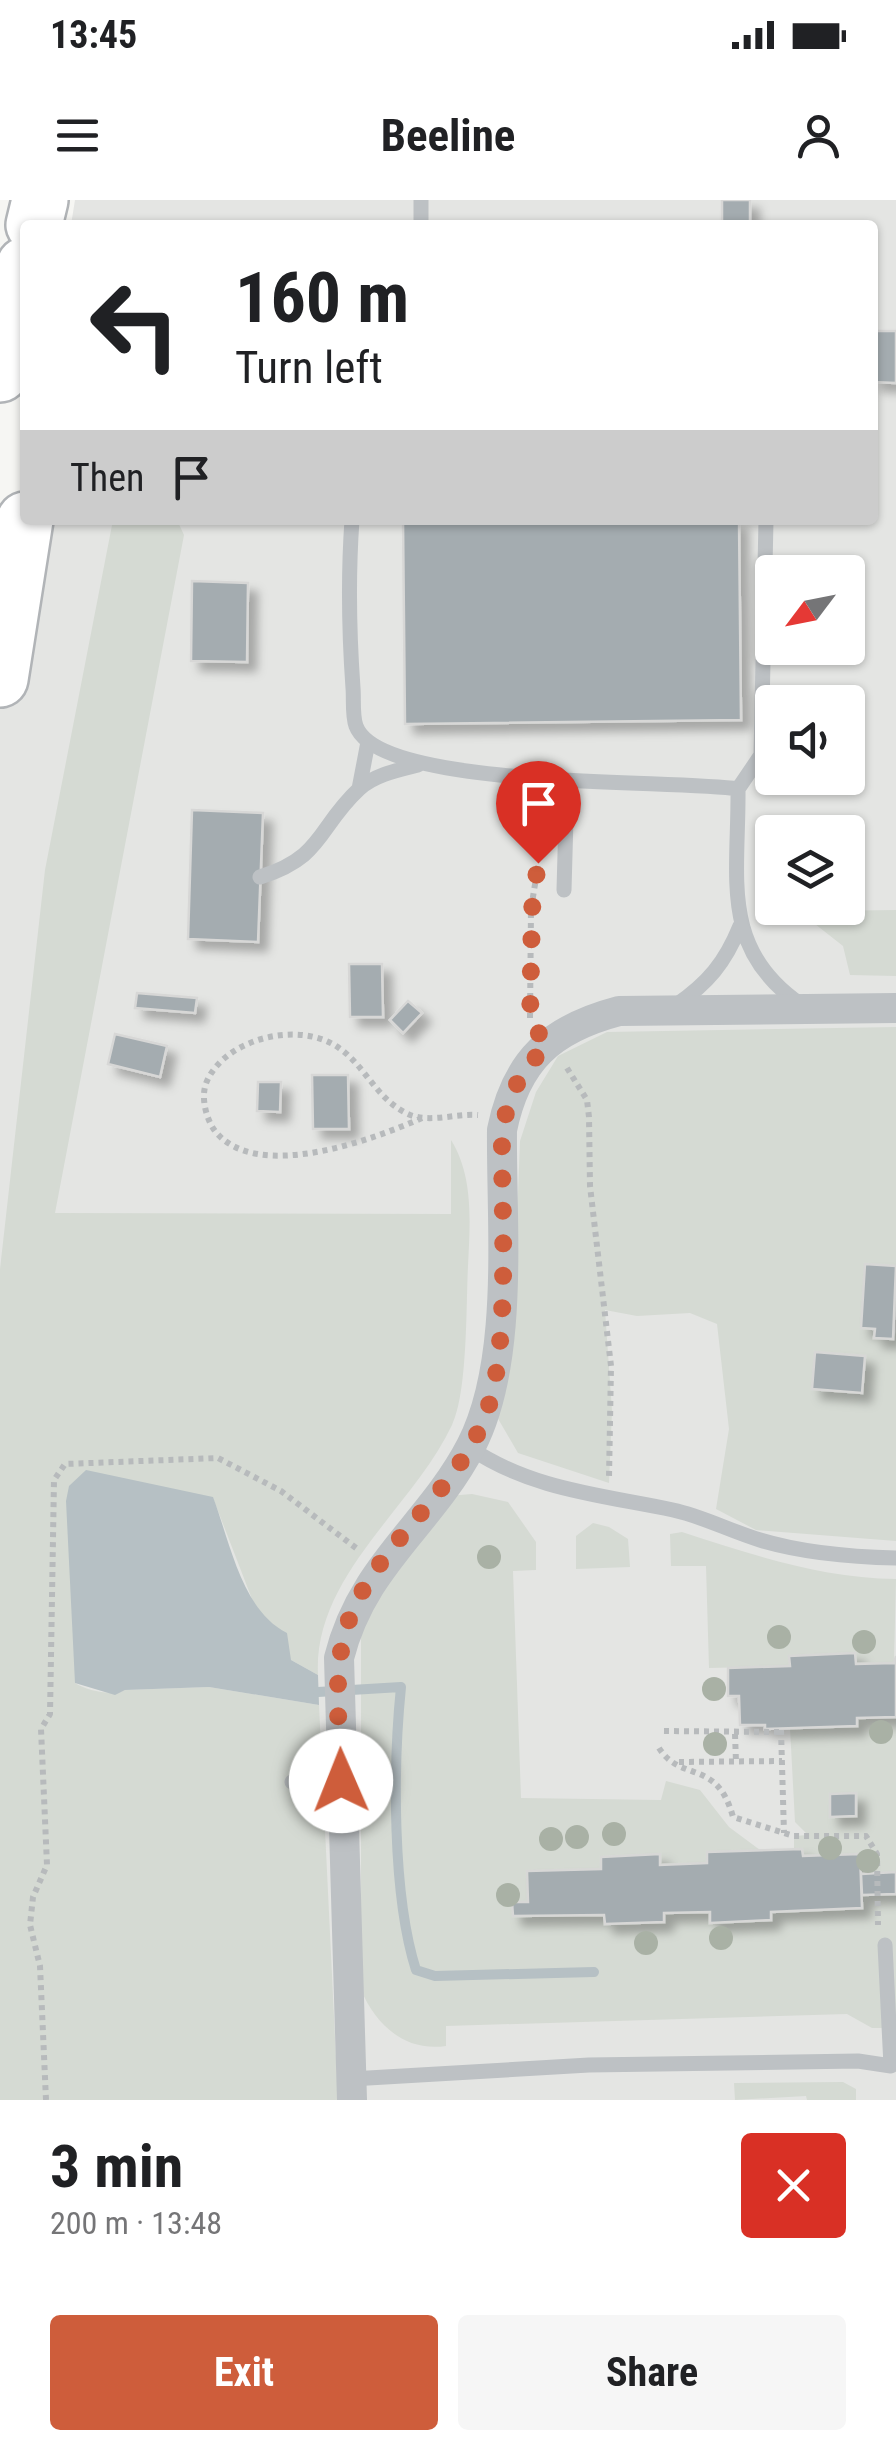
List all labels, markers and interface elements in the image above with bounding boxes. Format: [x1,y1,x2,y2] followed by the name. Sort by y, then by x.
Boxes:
[50,13,137,57] text: 13:45
[50,108,105,163] icon: menu
[791,108,846,163] icon: person
[381,109,515,162] text: Beeline
[235,257,409,339] text: 160 m
[70,260,200,390] icon: left
[235,341,383,394] text: Turn left
[164,450,219,505] icon: arrive
[70,456,144,500] text: Then
[755,555,865,665] north arrow
[755,555,865,925] map controls
[755,685,865,795] button: sound
[496,761,581,864] pin
[511,776,566,831] icon: arrive
[755,815,865,925] button: layers
[289,1729,393,1833] position arrow
[50,2131,183,2202] text: 3 min
[741,2133,846,2238] button: close
[50,2204,222,2242] text: 200 m · 13:48
[50,2315,438,2430] button: Exit
[458,2315,846,2430] button: Share

